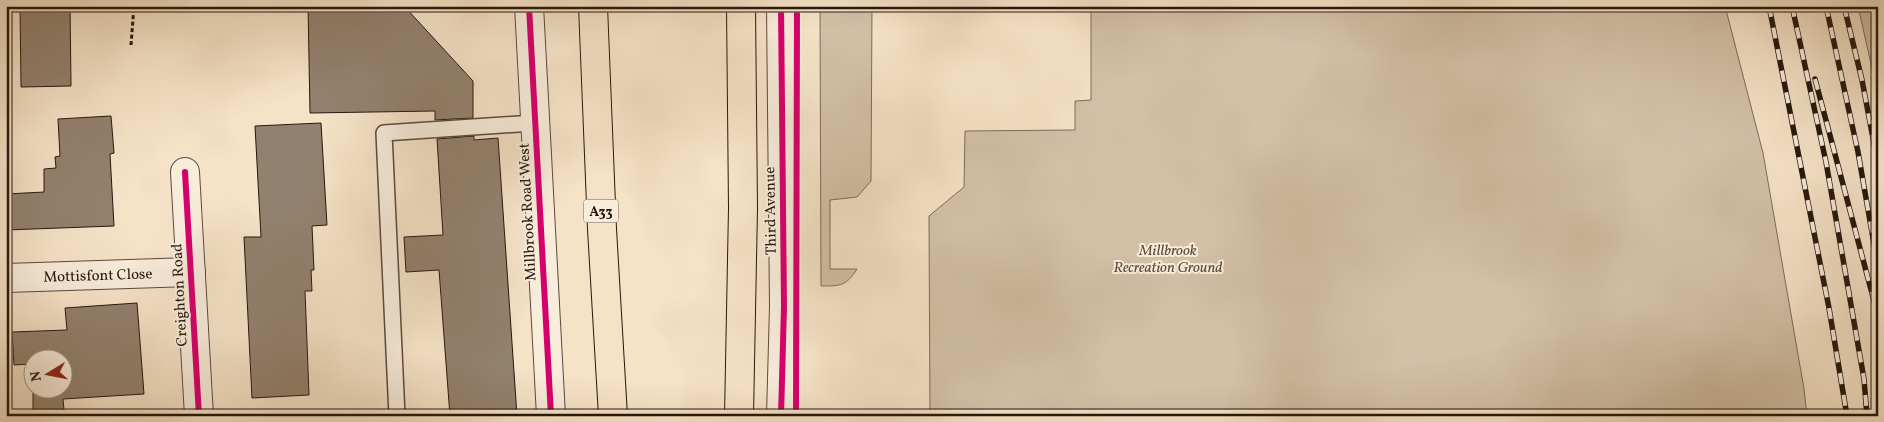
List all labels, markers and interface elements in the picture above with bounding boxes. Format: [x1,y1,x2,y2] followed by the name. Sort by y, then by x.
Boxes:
[514,142,543,281] street label: Millbrook Road West
[760,166,783,256] street label: Third Avenue
[584,200,618,222] road number: A33
[1114,241,1222,279] park label: Millbrook Recreation Ground
[167,243,194,347] street label: Creighton Road
[43,264,153,289] street label: Mottisfont Close
[22,350,72,400] north arrow
[26,369,47,383] text: N

